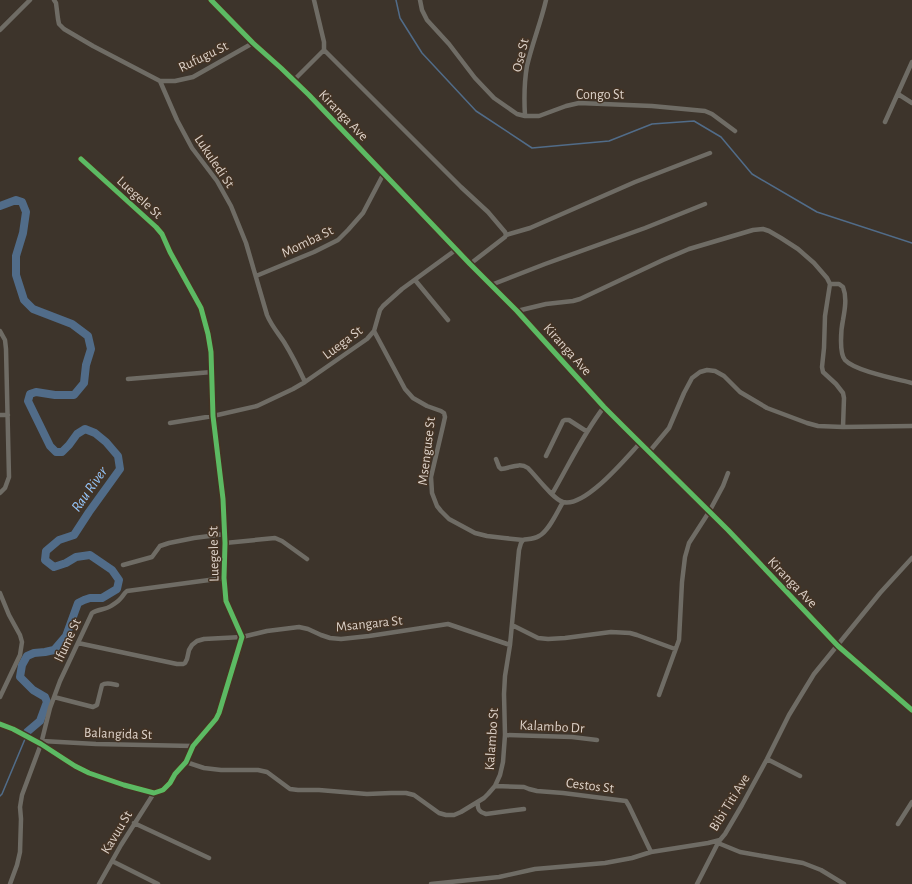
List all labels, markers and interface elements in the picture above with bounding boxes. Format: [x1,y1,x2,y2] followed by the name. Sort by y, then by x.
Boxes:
[510,37,532,73] street label: Ose St
[176,39,231,75] street label: Rufugu St
[316,88,371,144] street label: Kiranga Ave
[576,88,625,102] street label: Congo St
[191,133,237,191] street label: Lukuledi St
[114,174,165,222] street label: Luegele St
[279,223,336,260] street label: Momba St
[541,321,594,378] street label: Kiranga Ave
[320,323,366,362] street label: Luega St
[416,416,438,486] street label: Msenguse St
[69,463,111,514] water label: Rau River
[207,525,221,582] street label: Luegele St
[765,555,820,611] street label: Kiranga Ave
[335,613,404,634] street label: Msangara St
[52,616,84,664] street label: Ifume St
[483,707,501,771] street label: Kalambo St
[519,718,585,736] street label: Kalambo Dr
[84,726,153,742] street label: Balangida St
[707,772,753,833] street label: Bibi Titi Ave
[565,776,615,796] street label: Cestos St
[99,808,135,856] street label: Kavuu St

